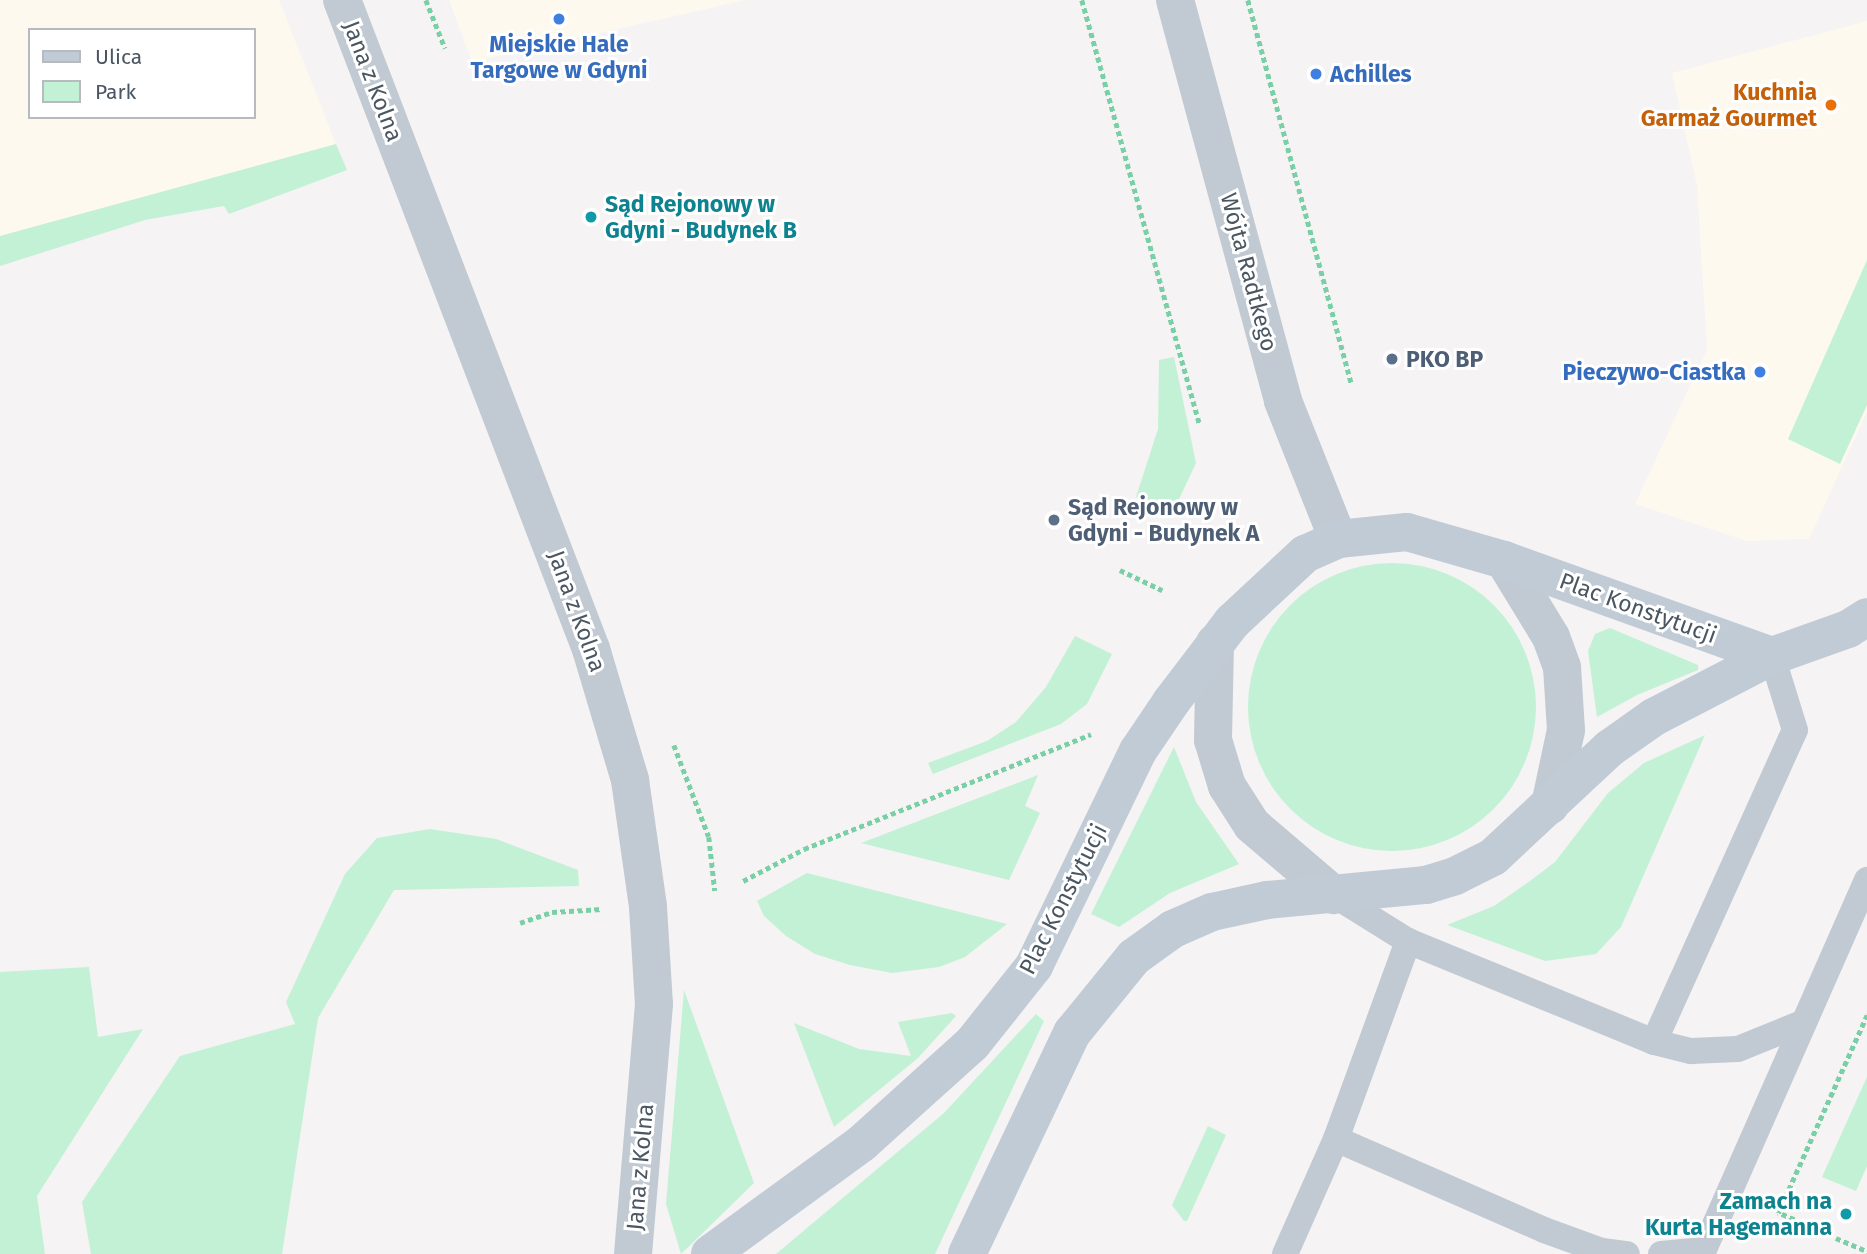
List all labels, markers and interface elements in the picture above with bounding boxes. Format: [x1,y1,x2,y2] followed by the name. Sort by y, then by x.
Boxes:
[551,11,567,27] marker: Miejskie Hale Targowe w Gdyni
[337,17,409,145] street label: Jana z Kolna
[28,28,256,119] legend
[471,30,647,84] place label: Miejskie Hale Targowe w Gdyni
[95,44,142,70] text: Ulica
[1330,60,1412,88] place label: Achilles
[1308,66,1324,82] marker: Achilles
[1641,78,1817,132] place label: Kuchnia Garmaż Gourmet
[95,79,136,105] text: Park
[1823,97,1839,113] marker: Kuchnia Garmaż Gourmet
[605,190,797,244] place label: Sąd Rejonowy w Gdyni - Budynek B
[1215,190,1283,354] street label: Wójta Radtkego
[583,209,599,225] marker: Sąd Rejonowy w Gdyni - Budynek B
[1406,345,1483,373] place label: PKO BP
[1384,351,1400,367] marker: PKO BP
[1562,358,1746,386] place label: Pieczywo-Ciastka
[1752,364,1768,380] marker: Pieczywo-Ciastka
[1068,493,1259,547] place label: Sąd Rejonowy w Gdyni - Budynek A
[1046,512,1062,528] marker: Sąd Rejonowy w Gdyni - Budynek A
[542,547,612,675] street label: Jana z Kolna
[1556,567,1720,649] street label: Plac Konstytucji
[1013,819,1113,979] street label: Plac Konstytucji
[621,1102,659,1232] street label: Jana z Kolna
[1645,1187,1832,1241] place label: Zamach na Kurta Hagemanna
[1838,1206,1854,1222] marker: Zamach na Kurta Hagemanna

